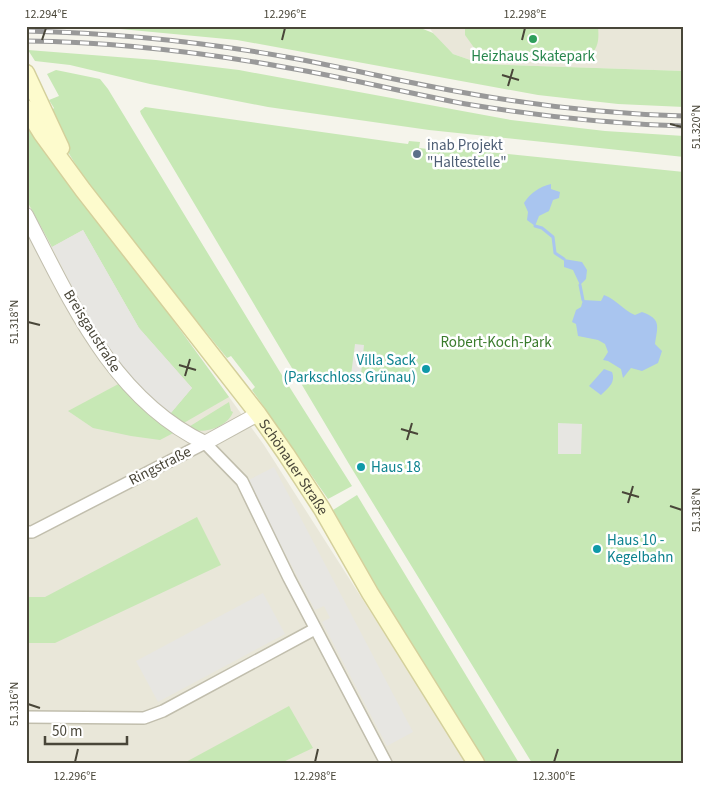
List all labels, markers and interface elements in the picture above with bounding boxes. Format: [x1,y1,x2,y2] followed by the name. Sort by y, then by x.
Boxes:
[24,6,68,23] text: 12.294°E
[263,6,307,23] text: 12.296°E
[503,6,547,23] text: 12.298°E
[527,33,539,45] marker: Heizhaus Skatepark
[471,46,595,67] place label: Heizhaus Skatepark
[688,105,705,149] text: 51.320°N
[427,135,507,173] place label: inab Projekt "Haltestelle"
[411,148,423,160] marker: inab Projekt "Haltestelle"
[58,286,126,376] street label: Breisgaustraße
[6,300,23,344] text: 51.318°N
[440,332,552,353] park label: Robert-Koch-Park
[284,350,417,388] place label: Villa Sack (Parkschloss Grünau)
[420,363,432,375] marker: Villa Sack (Parkschloss Grünau)
[254,414,334,519] street label: Schönauer Straße
[125,441,195,491] street label: Ringstraße
[371,457,421,478] place label: Haus 18
[355,461,367,473] marker: Haus 18
[688,488,705,532] text: 51.318°N
[607,530,674,568] place label: Haus 10 - Kegelbahn
[591,543,603,555] marker: Haus 10 - Kegelbahn
[6,682,23,726] text: 51.316°N
[45,714,128,746] scale bar
[52,721,82,742] text: 50 m
[53,768,97,785] text: 12.296°E
[293,768,337,785] text: 12.298°E
[532,768,576,785] text: 12.300°E

